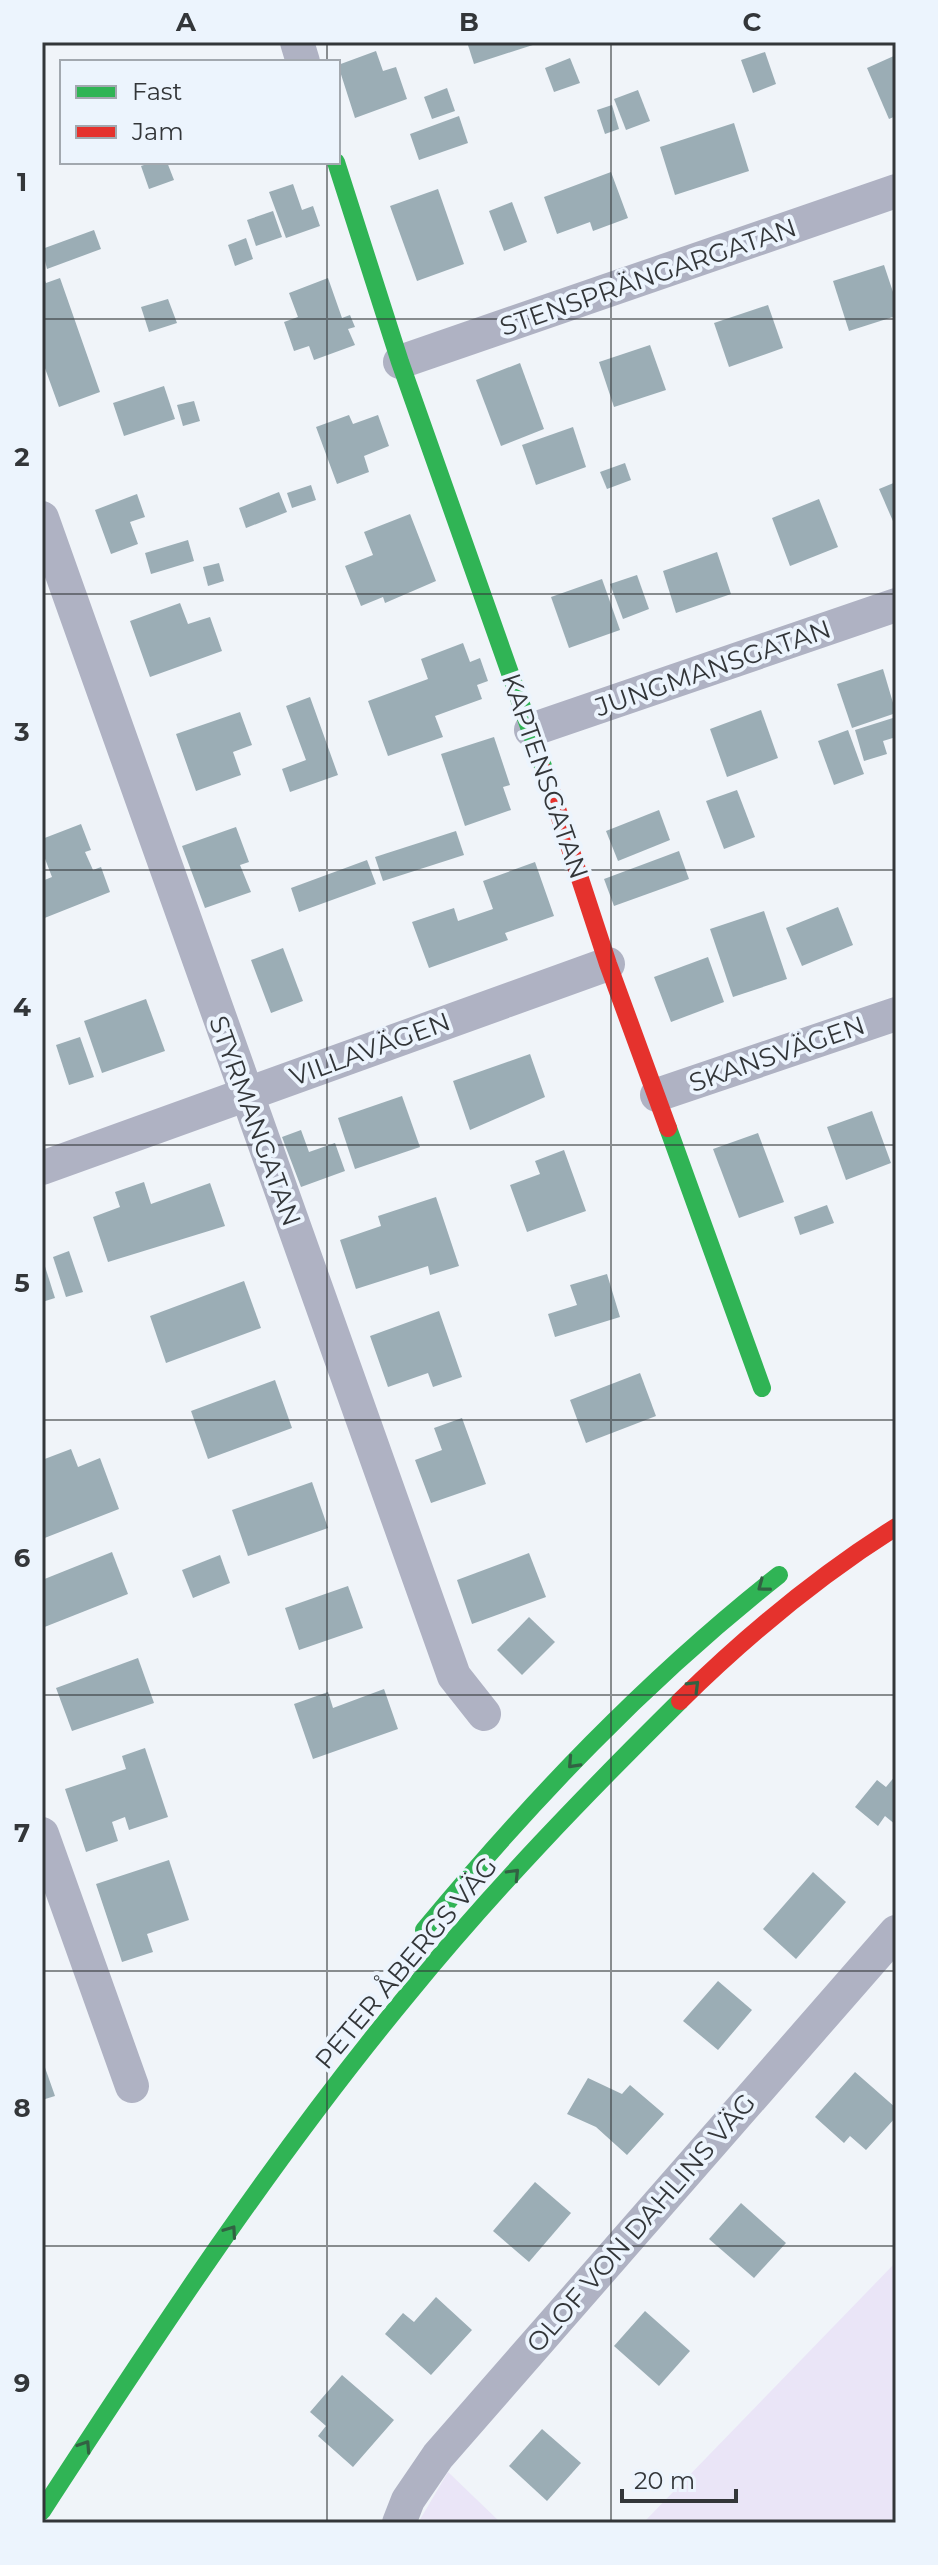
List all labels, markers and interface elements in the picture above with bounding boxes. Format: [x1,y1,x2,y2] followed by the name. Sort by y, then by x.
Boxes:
[175,6,197,38] text: A
[459,6,479,38] text: B
[743,6,762,38] text: C
[60,60,340,164] legend
[132,77,183,106] text: Fast
[131,117,184,146] text: Jam
[17,166,27,198] text: 1
[496,211,800,343] street label: STENSPRÄNGARGATAN
[14,441,30,473] text: 2
[590,613,835,724] street label: JUNGMANSGATAN
[495,669,595,883] street label: KAPTENSGATAN
[13,716,30,748] text: 3
[13,991,31,1023] text: 4
[286,1005,454,1093] street label: VILLAVÄGEN
[685,1009,869,1099] street label: SKANSVÄGEN
[202,1011,308,1231] street label: STYRMANGATAN
[14,1267,30,1299] text: 5
[14,1542,31,1574] text: 6
[757,1577,772,1591] one-way arrow
[684,1681,699,1695] one-way arrow
[569,1754,583,1769] one-way arrow
[14,1817,30,1849] text: 7
[308,1851,504,2075] street label: PETER ÅBERGS VÄG
[505,1869,520,1883] one-way arrow
[520,2087,762,2359] street label: OLOF VON DAHLINS VÄG
[13,2092,31,2124] text: 8
[221,2225,236,2239] one-way arrow
[14,2367,30,2399] text: 9
[75,2440,90,2454] one-way arrow
[622,2453,736,2503] scale bar
[634,2466,695,2495] text: 20 m

